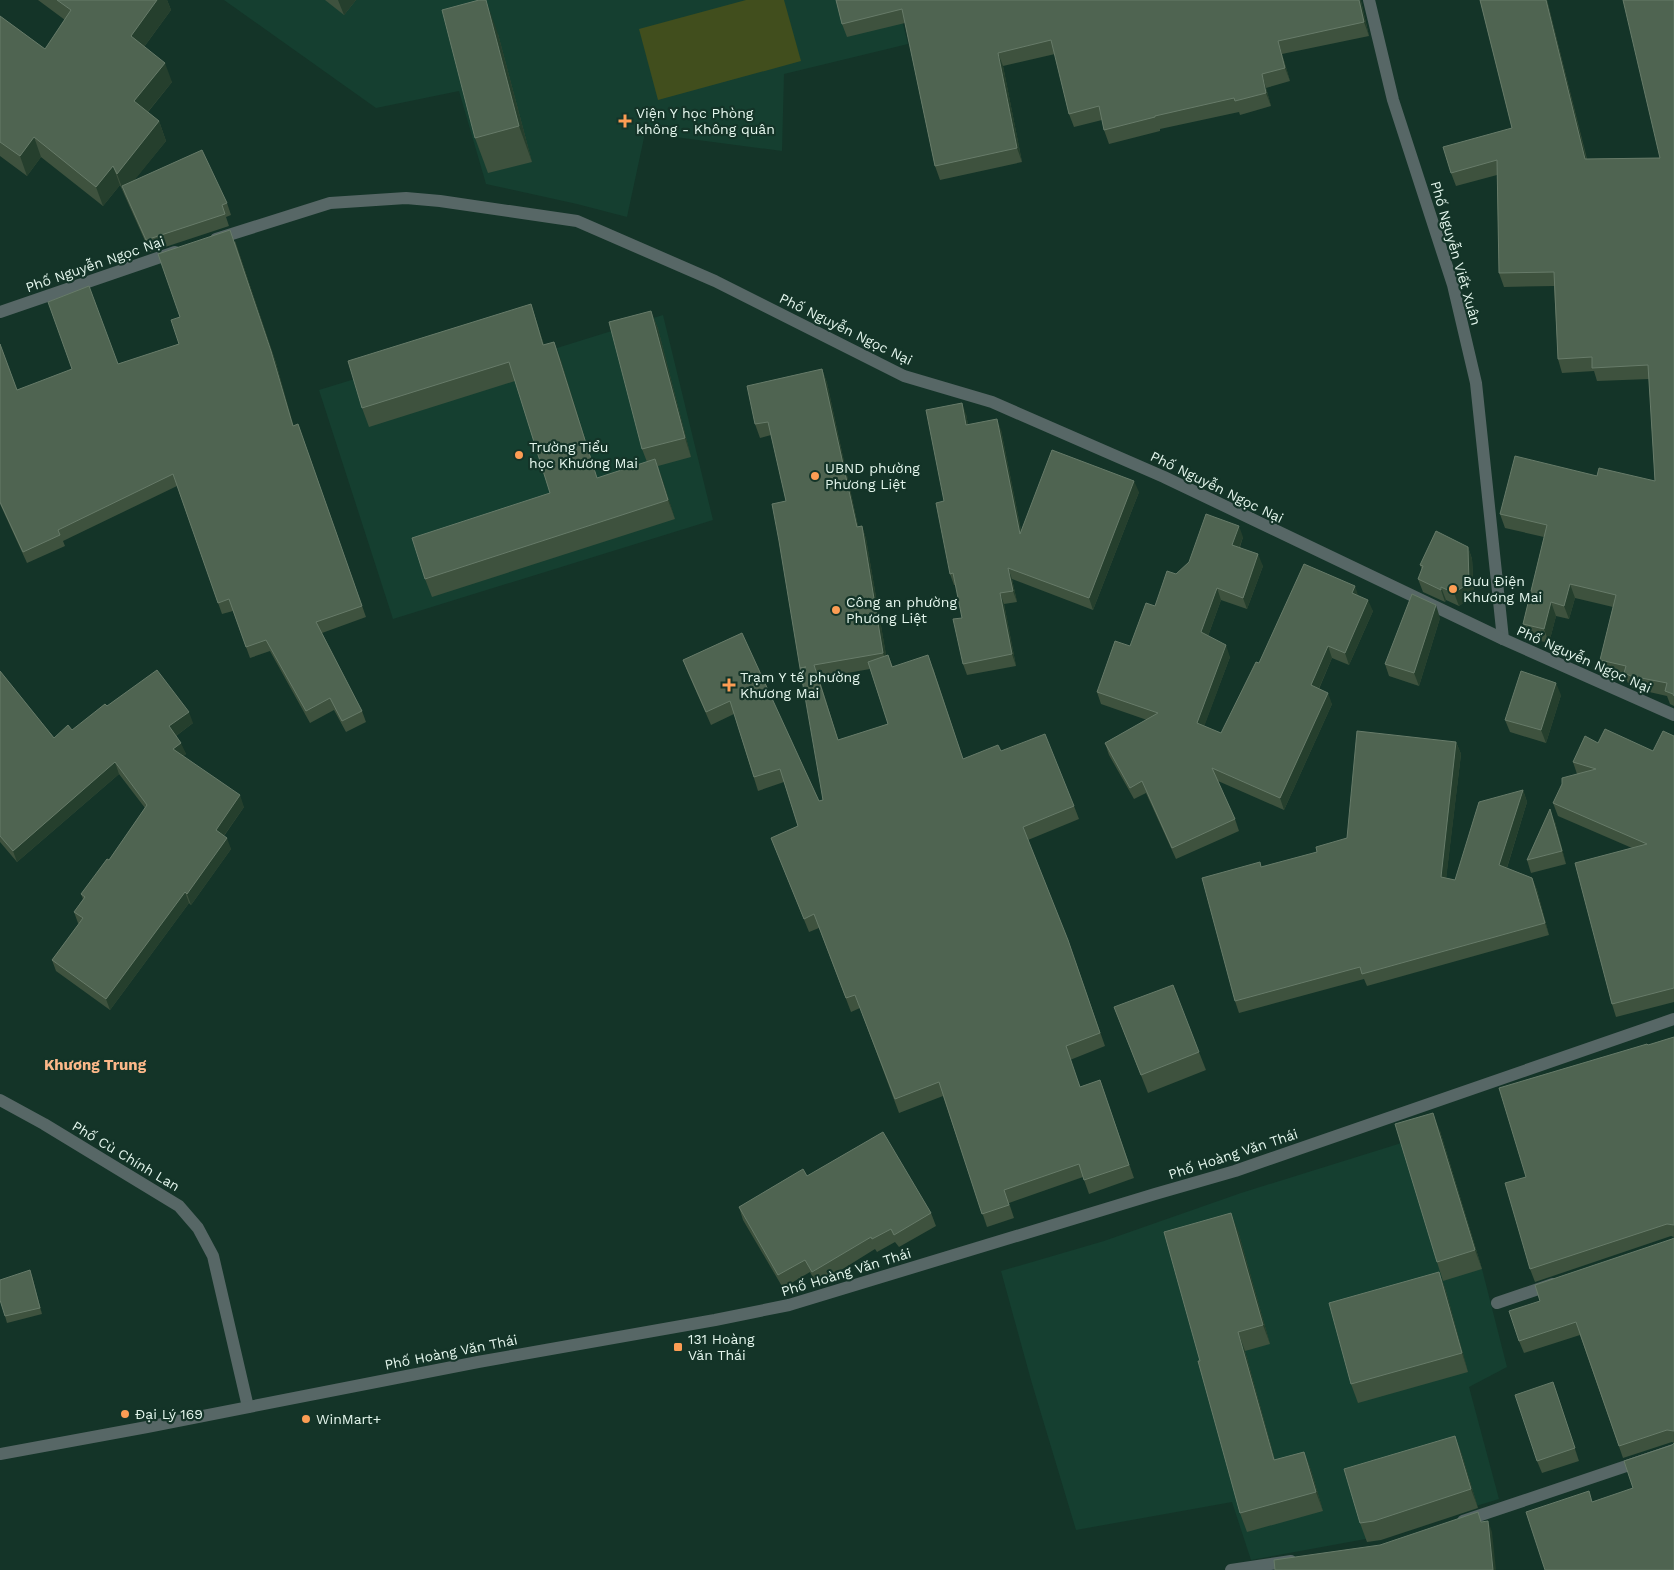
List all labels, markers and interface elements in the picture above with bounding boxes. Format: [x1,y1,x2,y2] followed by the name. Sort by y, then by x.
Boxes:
[636,105,775,137] place label: Viện Y học Phòng không - Không quân
[618,114,632,128] marker: Viện Y học Phòng không - Không quân
[1428,179,1484,327] street label: Phố Nguyễn Viết Xuân
[23,233,167,295] street label: Phố Nguyễn Ngọc Nại
[777,290,915,368] street label: Phố Nguyễn Ngọc Nại
[529,439,638,471] place label: Trường Tiểu học Khương Mai
[1148,448,1286,526] street label: Phố Nguyễn Ngọc Nại
[513,449,525,461] marker: Trường Tiểu học Khương Mai
[825,460,920,492] place label: UBND phường Phương Liệt
[809,470,821,482] marker: UBND phường Phương Liệt
[1463,573,1542,605] place label: Bưu Điện Khương Mai
[1447,583,1459,595] marker: Bưu Điện Khương Mai
[846,594,957,626] place label: Công an phường Phương Liệt
[830,604,842,616] marker: Công an phường Phương Liệt
[1514,622,1654,696] street label: Phố Nguyễn Ngọc Nại
[740,669,860,701] place label: Trạm Y tế phường Khương Mai
[722,678,736,692] marker: Trạm Y tế phường Khương Mai
[44,1056,147,1074] district label: Khương Trung
[69,1118,183,1194] street label: Phố Cù Chính Lan
[1166,1126,1300,1182] street label: Phố Hoàng Văn Thái
[779,1245,913,1299] street label: Phố Hoàng Văn Thái
[383,1331,519,1373] street label: Phố Hoàng Văn Thái
[688,1331,755,1363] place label: 131 Hoàng Văn Thái
[672,1341,684,1353] marker: 131 Hoàng Văn Thái
[135,1406,203,1422] place label: Đại Lý 169
[119,1408,131,1420] marker: Đại Lý 169
[316,1411,381,1427] place label: WinMart+
[300,1413,312,1425] marker: WinMart+

